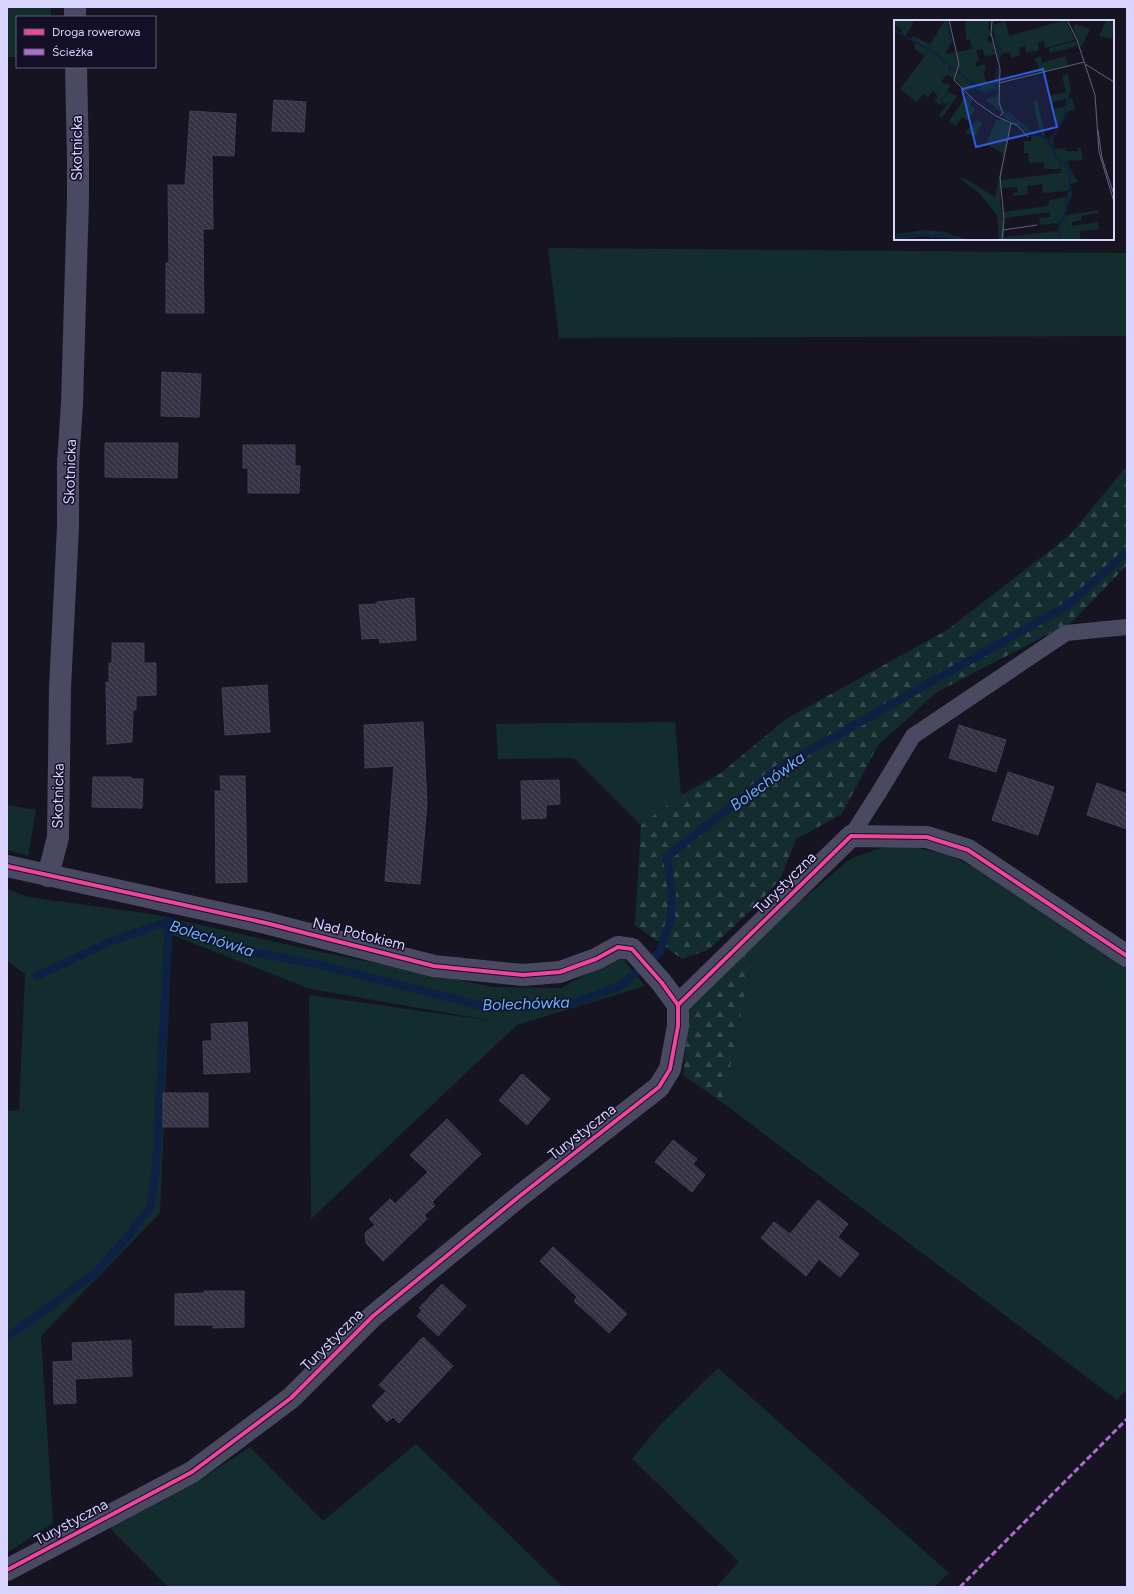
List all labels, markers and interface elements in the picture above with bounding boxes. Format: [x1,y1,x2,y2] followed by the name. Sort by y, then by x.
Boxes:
[16,16,156,68] legend
[894,20,1114,240] inset map
[52,25,140,39] text: Droga rowerowa
[52,45,93,59] text: Ścieżka
[68,115,86,181] street label: Skotnicka
[60,439,80,505] street label: Skotnicka
[726,748,808,815] water label: Bolechówka
[48,763,68,829] street label: Skotnicka
[750,848,820,918] street label: Turystyczna
[311,914,407,954] street label: Nad Potokiem
[167,916,256,961] water label: Bolechówka
[482,992,570,1015] water label: Bolechówka
[545,1100,619,1164] street label: Turystyczna
[297,1305,367,1375] street label: Turystyczna
[31,1495,111,1549] street label: Turystyczna

